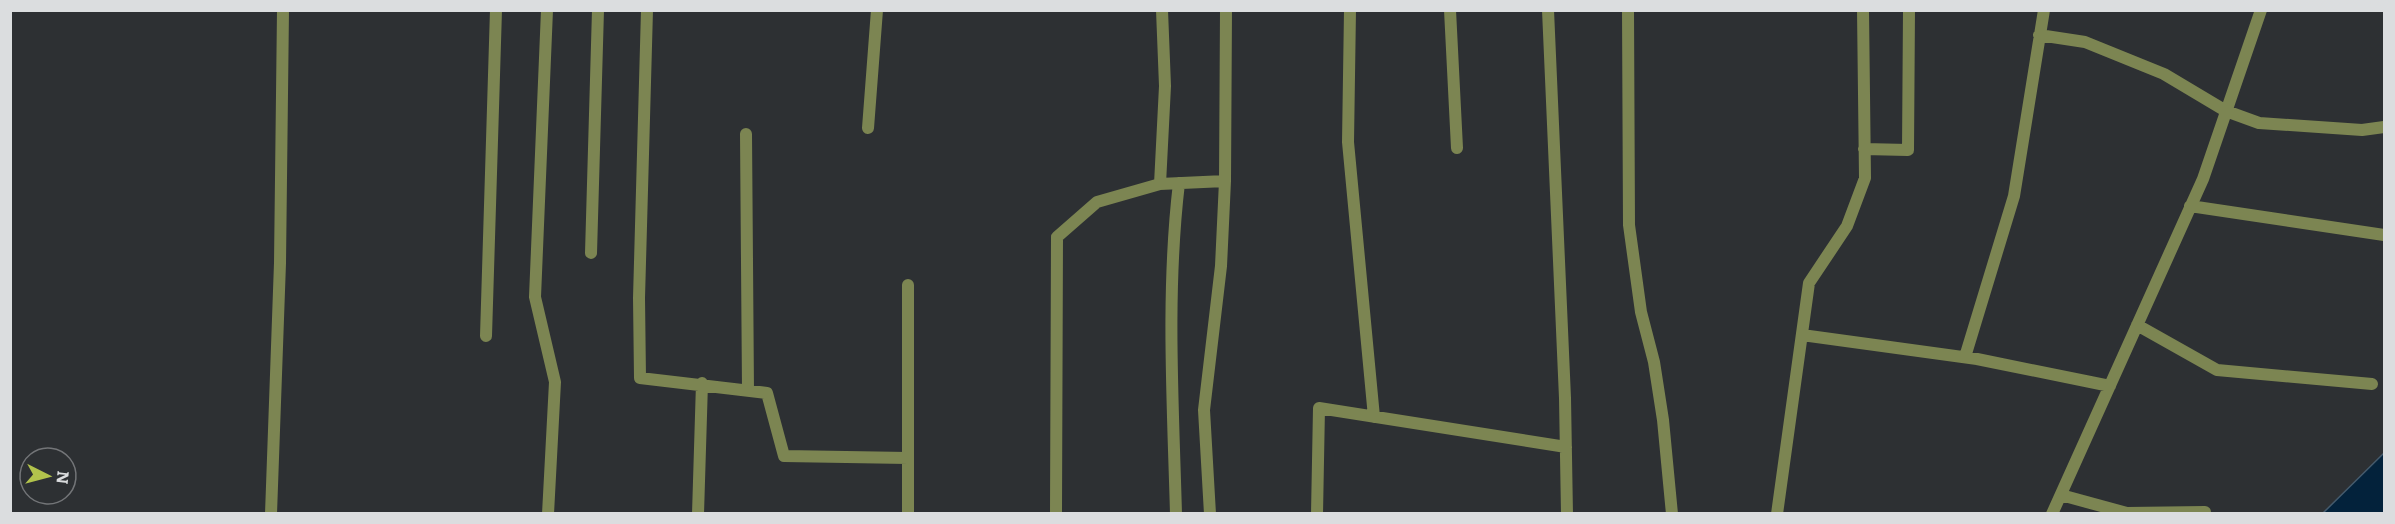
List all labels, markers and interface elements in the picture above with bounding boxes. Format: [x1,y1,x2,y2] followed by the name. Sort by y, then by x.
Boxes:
[18,446,78,506] north arrow
[51,470,77,486] text: N

